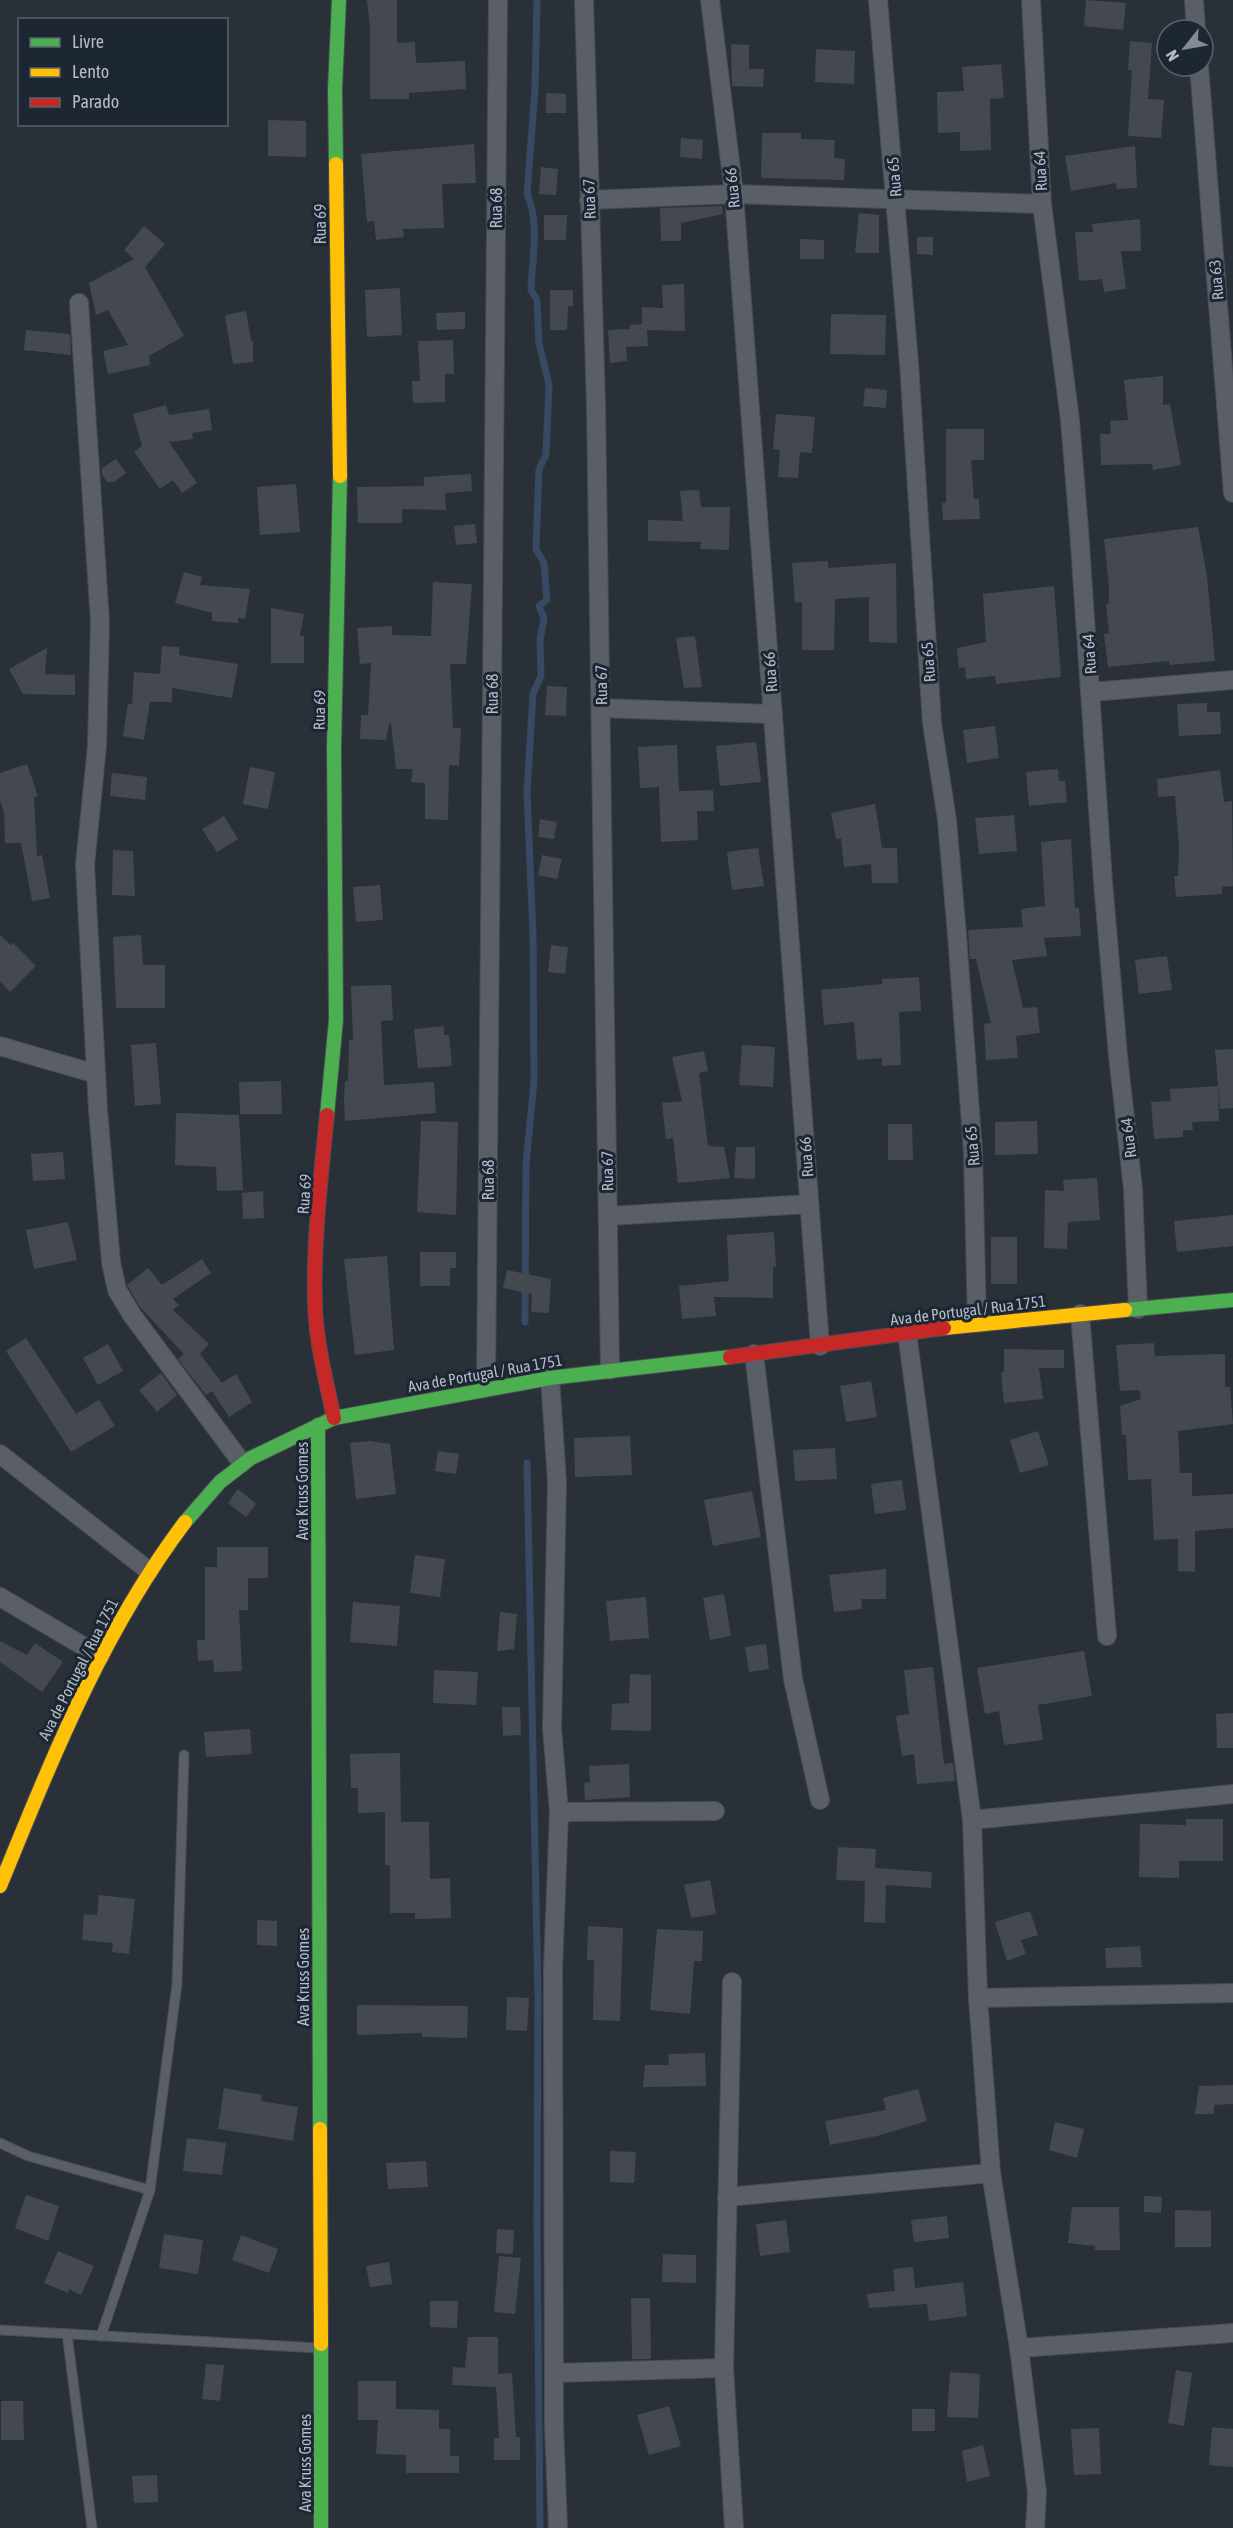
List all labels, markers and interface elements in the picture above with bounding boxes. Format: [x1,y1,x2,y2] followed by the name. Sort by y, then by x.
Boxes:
[18,18,228,126] legend
[1155,18,1215,78] north arrow
[72,31,104,52] text: Livre
[1162,47,1182,64] text: N
[72,61,109,82] text: Lento
[72,91,119,112] text: Parado
[1030,150,1050,192] street label: Rua 64
[883,156,905,198] street label: Rua 65
[721,167,743,209] street label: Rua 66
[579,178,599,220] street label: Rua 67
[487,188,505,228] street label: Rua 68
[311,204,329,244] street label: Rua 69
[1205,259,1227,301] street label: Rua 63
[1079,633,1099,675] street label: Rua 64
[918,641,938,683] street label: Rua 65
[760,651,780,693] street label: Rua 66
[592,665,610,705] street label: Rua 67
[483,674,501,714] street label: Rua 68
[310,690,328,730] street label: Rua 69
[1117,1117,1139,1159] street label: Rua 64
[961,1125,983,1167] street label: Rua 65
[796,1136,816,1178] street label: Rua 66
[598,1151,616,1191] street label: Rua 67
[479,1160,497,1200] street label: Rua 68
[294,1173,314,1215] street label: Rua 69
[889,1292,1047,1329] street label: Ava de Portugal / Rua 1751
[406,1351,564,1396] street label: Ava de Portugal / Rua 1751
[293,1442,311,1540] street label: Ava Kruss Gomes
[34,1595,122,1743] street label: Ava de Portugal / Rua 1751
[294,1928,312,2026] street label: Ava Kruss Gomes
[296,2414,314,2512] street label: Ava Kruss Gomes

